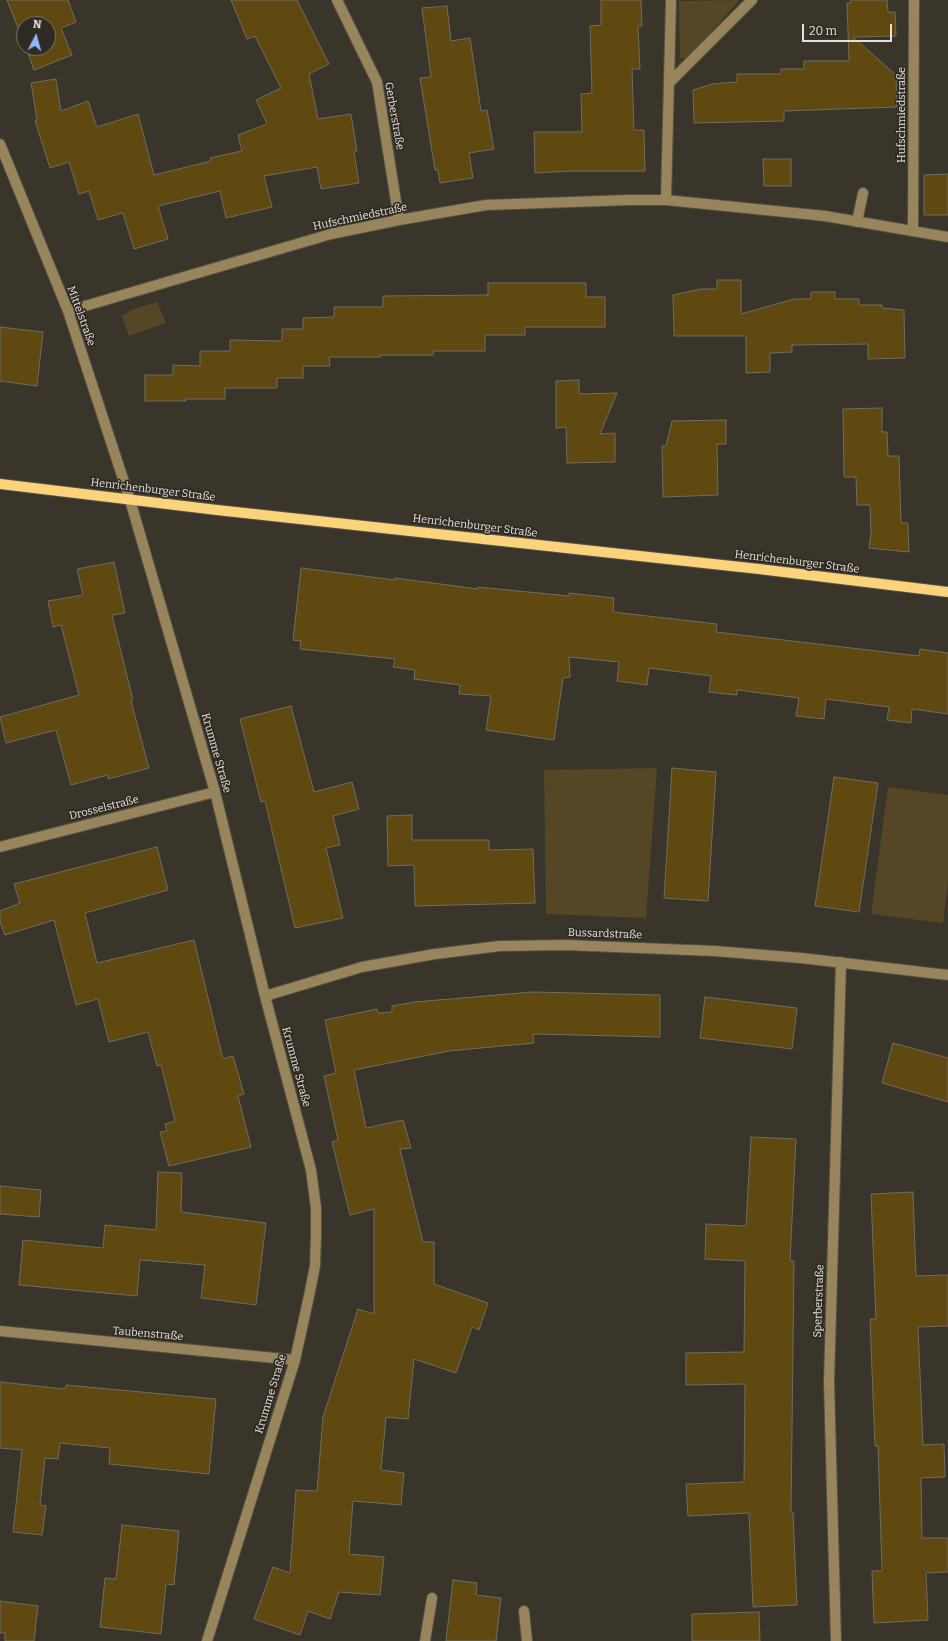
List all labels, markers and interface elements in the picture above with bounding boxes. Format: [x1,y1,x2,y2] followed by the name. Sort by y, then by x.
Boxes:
[16,16,56,56] north arrow
[804,16,894,42] scale bar
[32,18,42,31] text: N
[809,24,837,38] text: 20 m
[895,67,909,163] street label: Hufschmiedstraße
[382,81,406,151] street label: Gerberstraße
[312,201,408,233] street label: Hufschmiedstraße
[64,284,98,348] street label: Mittelstraße
[90,476,216,504] street label: Henrichenburger Straße
[412,512,538,540] street label: Henrichenburger Straße
[734,548,860,576] street label: Henrichenburger Straße
[198,712,234,794] street label: Krumme Straße
[68,793,140,823] street label: Drosselstraße
[568,926,642,942] street label: Bussardstraße
[279,1025,313,1109] street label: Krumme Straße
[811,1264,827,1338] street label: Sperberstraße
[112,1324,184,1344] street label: Taubenstraße
[253,1353,289,1435] street label: Krumme Straße

